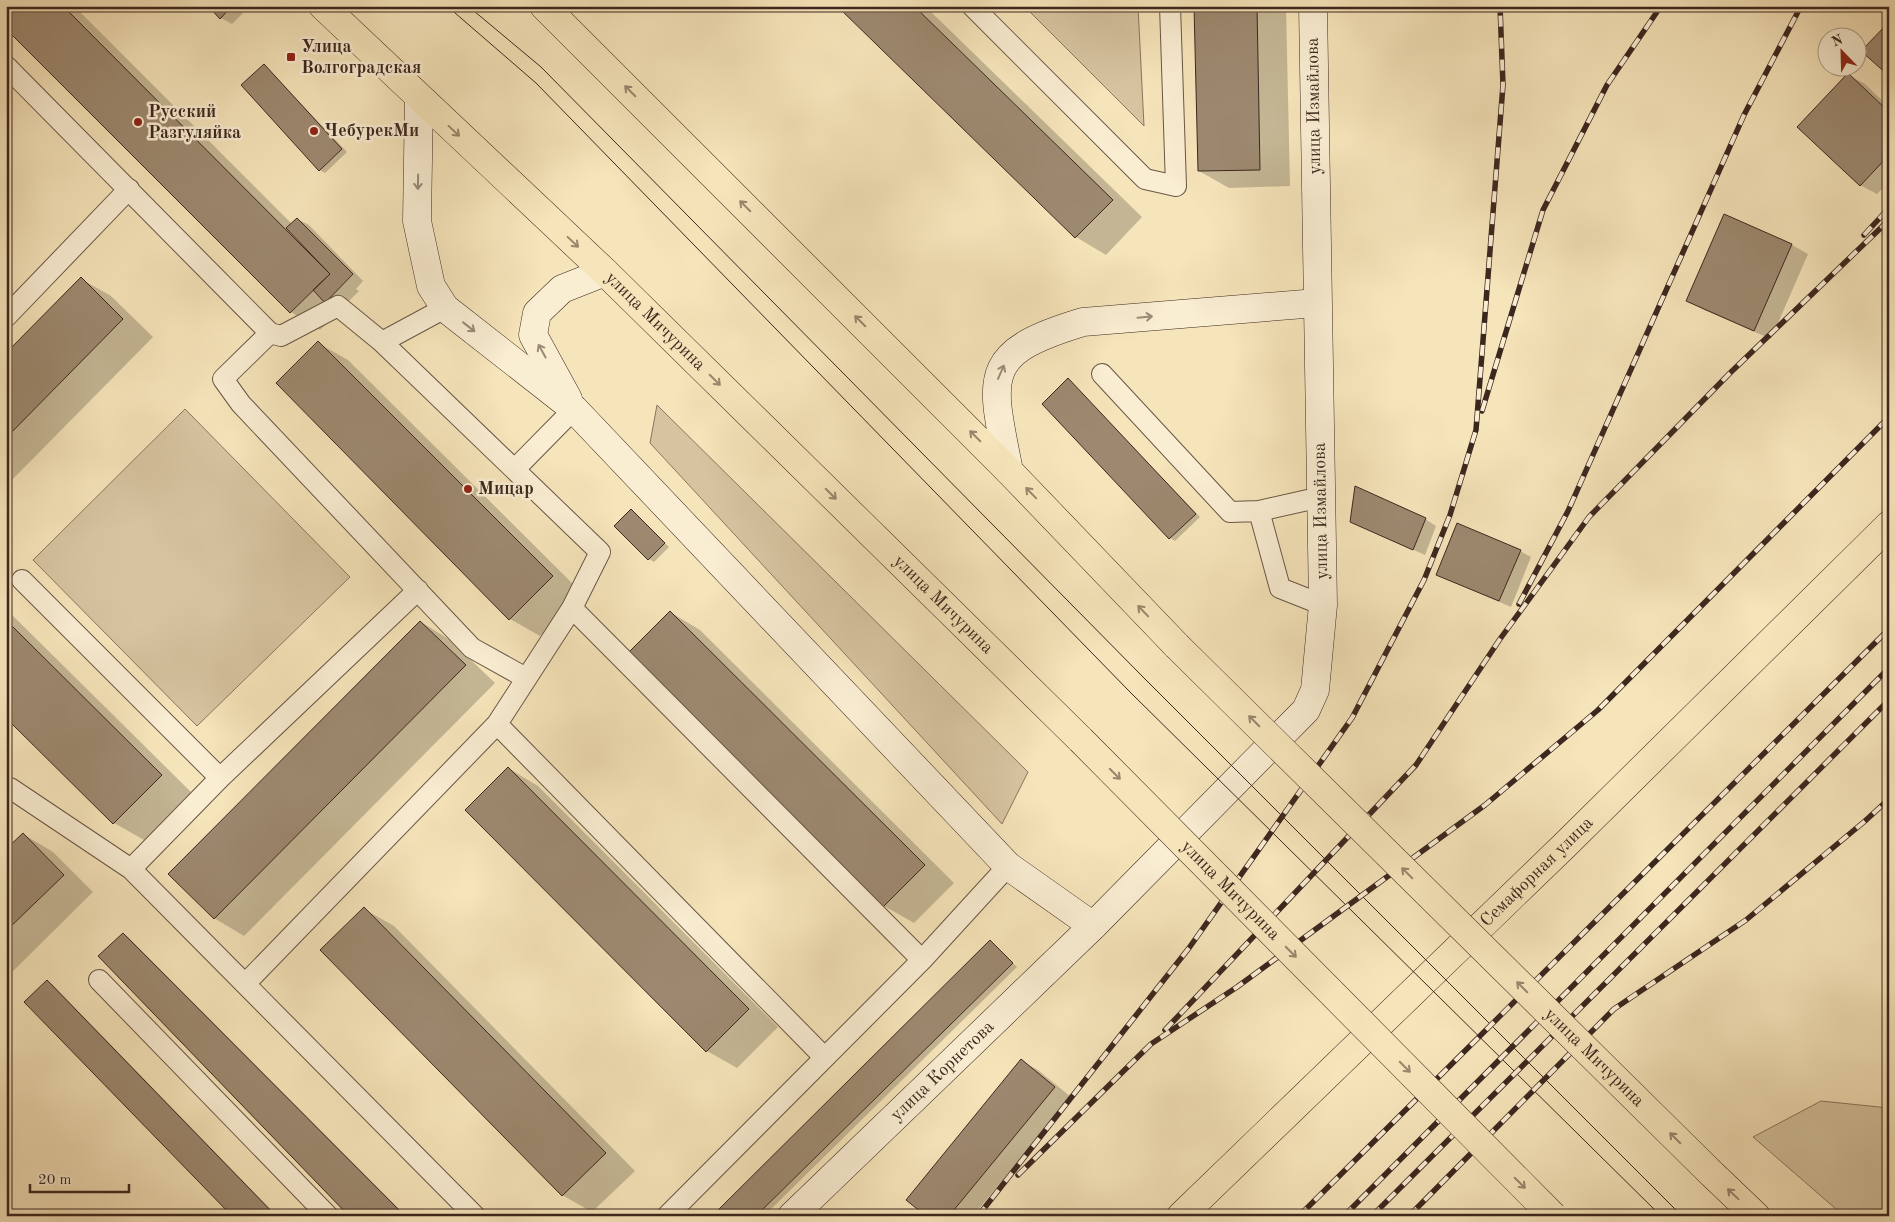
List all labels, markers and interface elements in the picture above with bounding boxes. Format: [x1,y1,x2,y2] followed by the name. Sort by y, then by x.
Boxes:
[1818,28,1868,78] north arrow
[1830,32,1845,49] text: N
[1304,37,1324,175] street label: улица Измайлова
[301,38,421,77] place label: Улица Волгоградская
[285,51,297,63] marker: Улица Волгоградская
[624,85,636,97] one-way arrow
[148,103,241,142] place label: Русский Разгуляйка
[132,116,144,128] marker: Русский Разгуляйка
[324,122,419,140] place label: ЧебурекМи
[308,125,320,137] marker: ЧебурекМи
[448,125,461,137] one-way arrow
[413,173,423,189] one-way arrow
[739,200,751,212] one-way arrow
[567,236,580,248] one-way arrow
[602,269,709,374] street label: улица Мичурина
[1137,312,1153,322] one-way arrow
[854,315,866,327] one-way arrow
[462,322,475,333] one-way arrow
[537,344,547,359] one-way arrow
[996,365,1006,380] one-way arrow
[709,374,721,386] one-way arrow
[968,430,981,442] one-way arrow
[1311,442,1331,580] street label: улица Измайлова
[478,480,534,498] place label: Мицар
[462,483,474,495] marker: Мицар
[1025,487,1037,500] one-way arrow
[824,488,837,500] one-way arrow
[890,552,997,657] street label: улица Мичурина
[1137,604,1149,617] one-way arrow
[1248,716,1260,728] one-way arrow
[1109,768,1121,781] one-way arrow
[1477,813,1597,930] street label: Семафорная улица
[1177,837,1283,944] street label: улица Мичурина
[1401,867,1413,879] one-way arrow
[1285,946,1297,958] one-way arrow
[1516,981,1528,993] one-way arrow
[1541,1005,1648,1111] street label: улица Мичурина
[887,1017,998,1125] street label: улица Корнетова
[1399,1061,1412,1073] one-way arrow
[1669,1132,1681,1144] one-way arrow
[30,1162,129,1194] scale bar
[38,1173,72,1188] text: 20 m
[1514,1176,1526,1189] one-way arrow
[1726,1188,1739,1200] one-way arrow

